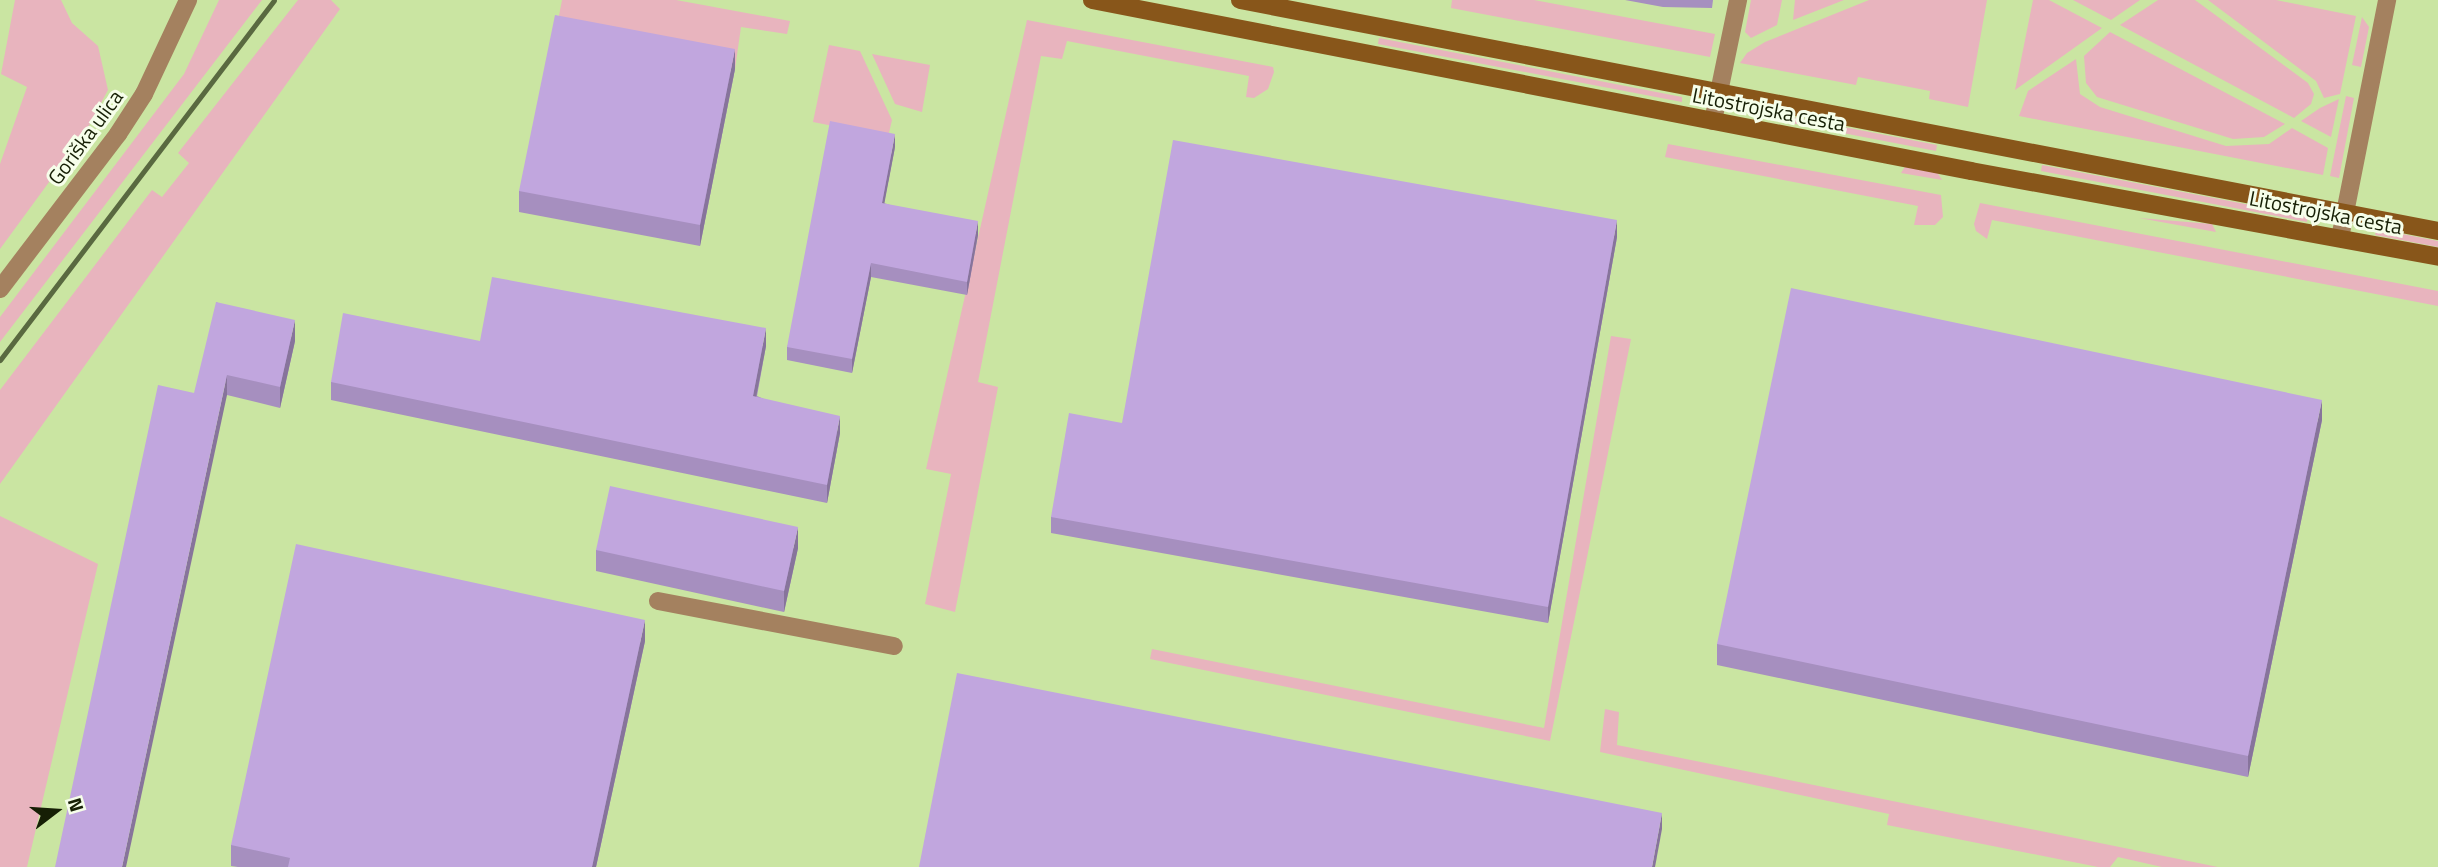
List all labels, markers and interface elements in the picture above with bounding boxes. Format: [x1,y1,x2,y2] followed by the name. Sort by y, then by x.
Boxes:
[1690,82,1848,136] street label: Litostrojska cesta
[42,85,128,189] street label: Goriška ulica
[2247,185,2405,239] street label: Litostrojska cesta
[21,776,91,846] north arrow
[61,794,92,815] text: N

